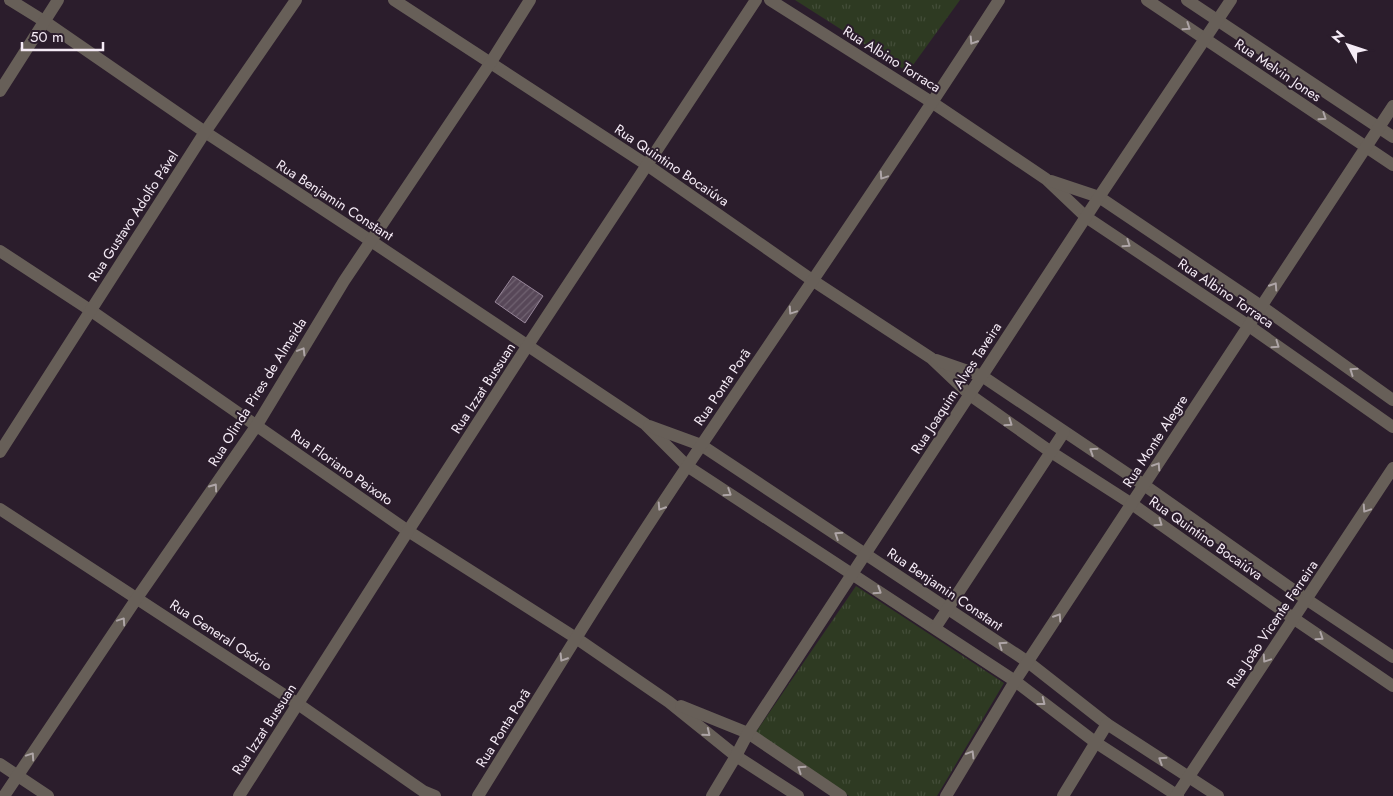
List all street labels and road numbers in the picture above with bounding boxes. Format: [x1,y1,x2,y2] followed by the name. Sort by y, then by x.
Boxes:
[839,21,945,97] street label: Rua Albino Torraca
[1231,34,1326,107] street label: Rua Melvin Jones
[611,119,733,211] street label: Rua Quintino Bocaiúva
[83,147,183,285] street label: Rua Gustavo Adolfo Pável
[273,155,398,246] street label: Rua Benjamin Constant
[1174,253,1278,333] street label: Rua Albino Torraca
[203,314,311,470] street label: Rua Olinda Pires de Almeida
[906,318,1006,458] street label: Rua Joaquim Alves Taveira
[446,339,520,437] street label: Rua Izzat Bussuan
[689,344,755,430] street label: Rua Ponta Porã
[1118,391,1192,491] street label: Rua Monte Alegre
[287,424,397,510] street label: Rua Floriano Peixoto
[1145,491,1267,585] street label: Rua Quintino Bocaiúva
[883,543,1007,636] street label: Rua Benjamin Constant
[1222,556,1322,692] street label: Rua João Vicente Ferreira
[166,594,276,676] street label: Rua General Osório
[227,680,301,778] street label: Rua Izzat Bussuan
[471,685,535,771] street label: Rua Ponta Porã

